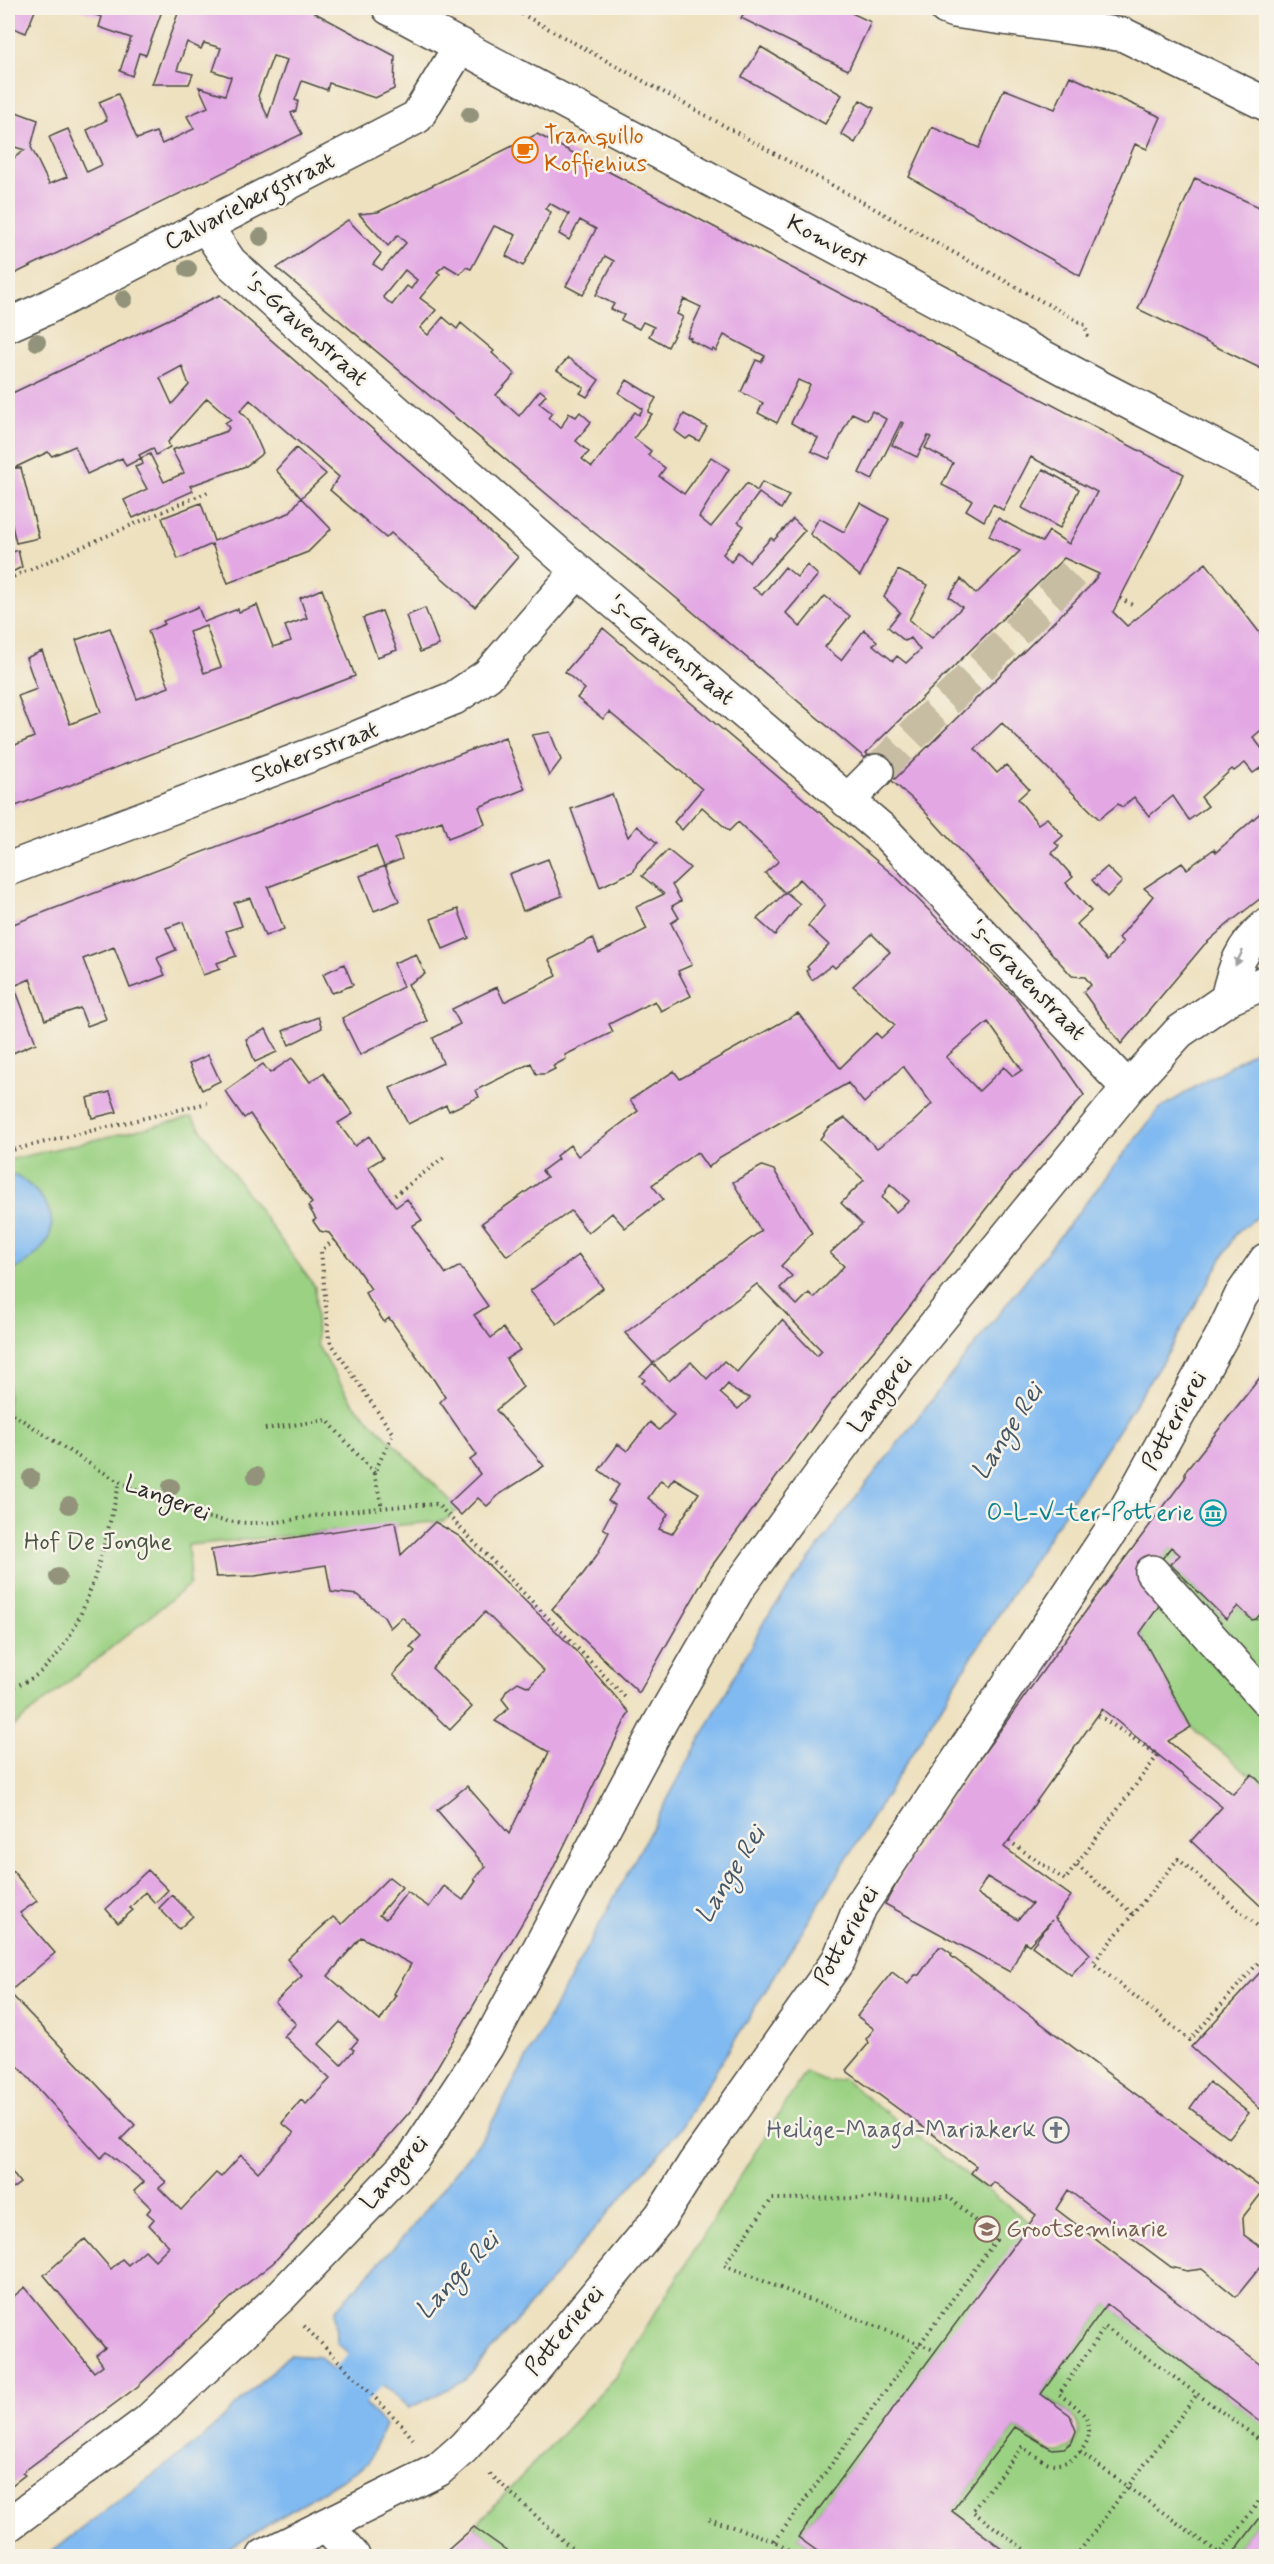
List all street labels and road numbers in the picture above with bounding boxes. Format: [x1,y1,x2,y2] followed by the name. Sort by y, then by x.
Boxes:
[160,146,342,261] street label: Calvariebergstraat
[781,208,873,276] street label: Komvest
[238,266,375,394] street label: 's-Gravenstraat
[601,589,741,713] street label: 's-Gravenstraat
[247,714,383,792] street label: Stokersstraat
[962,914,1092,1048] street label: 's-Gravenstraat
[842,1350,922,1441] street label: Langerei
[1135,1366,1215,1476] street label: Potterierei
[119,1469,214,1531] street label: Langerei
[807,1881,887,1991] street label: Potterierei
[354,2129,438,2218] street label: Langerei
[518,2279,612,2383] street label: Potterierei

